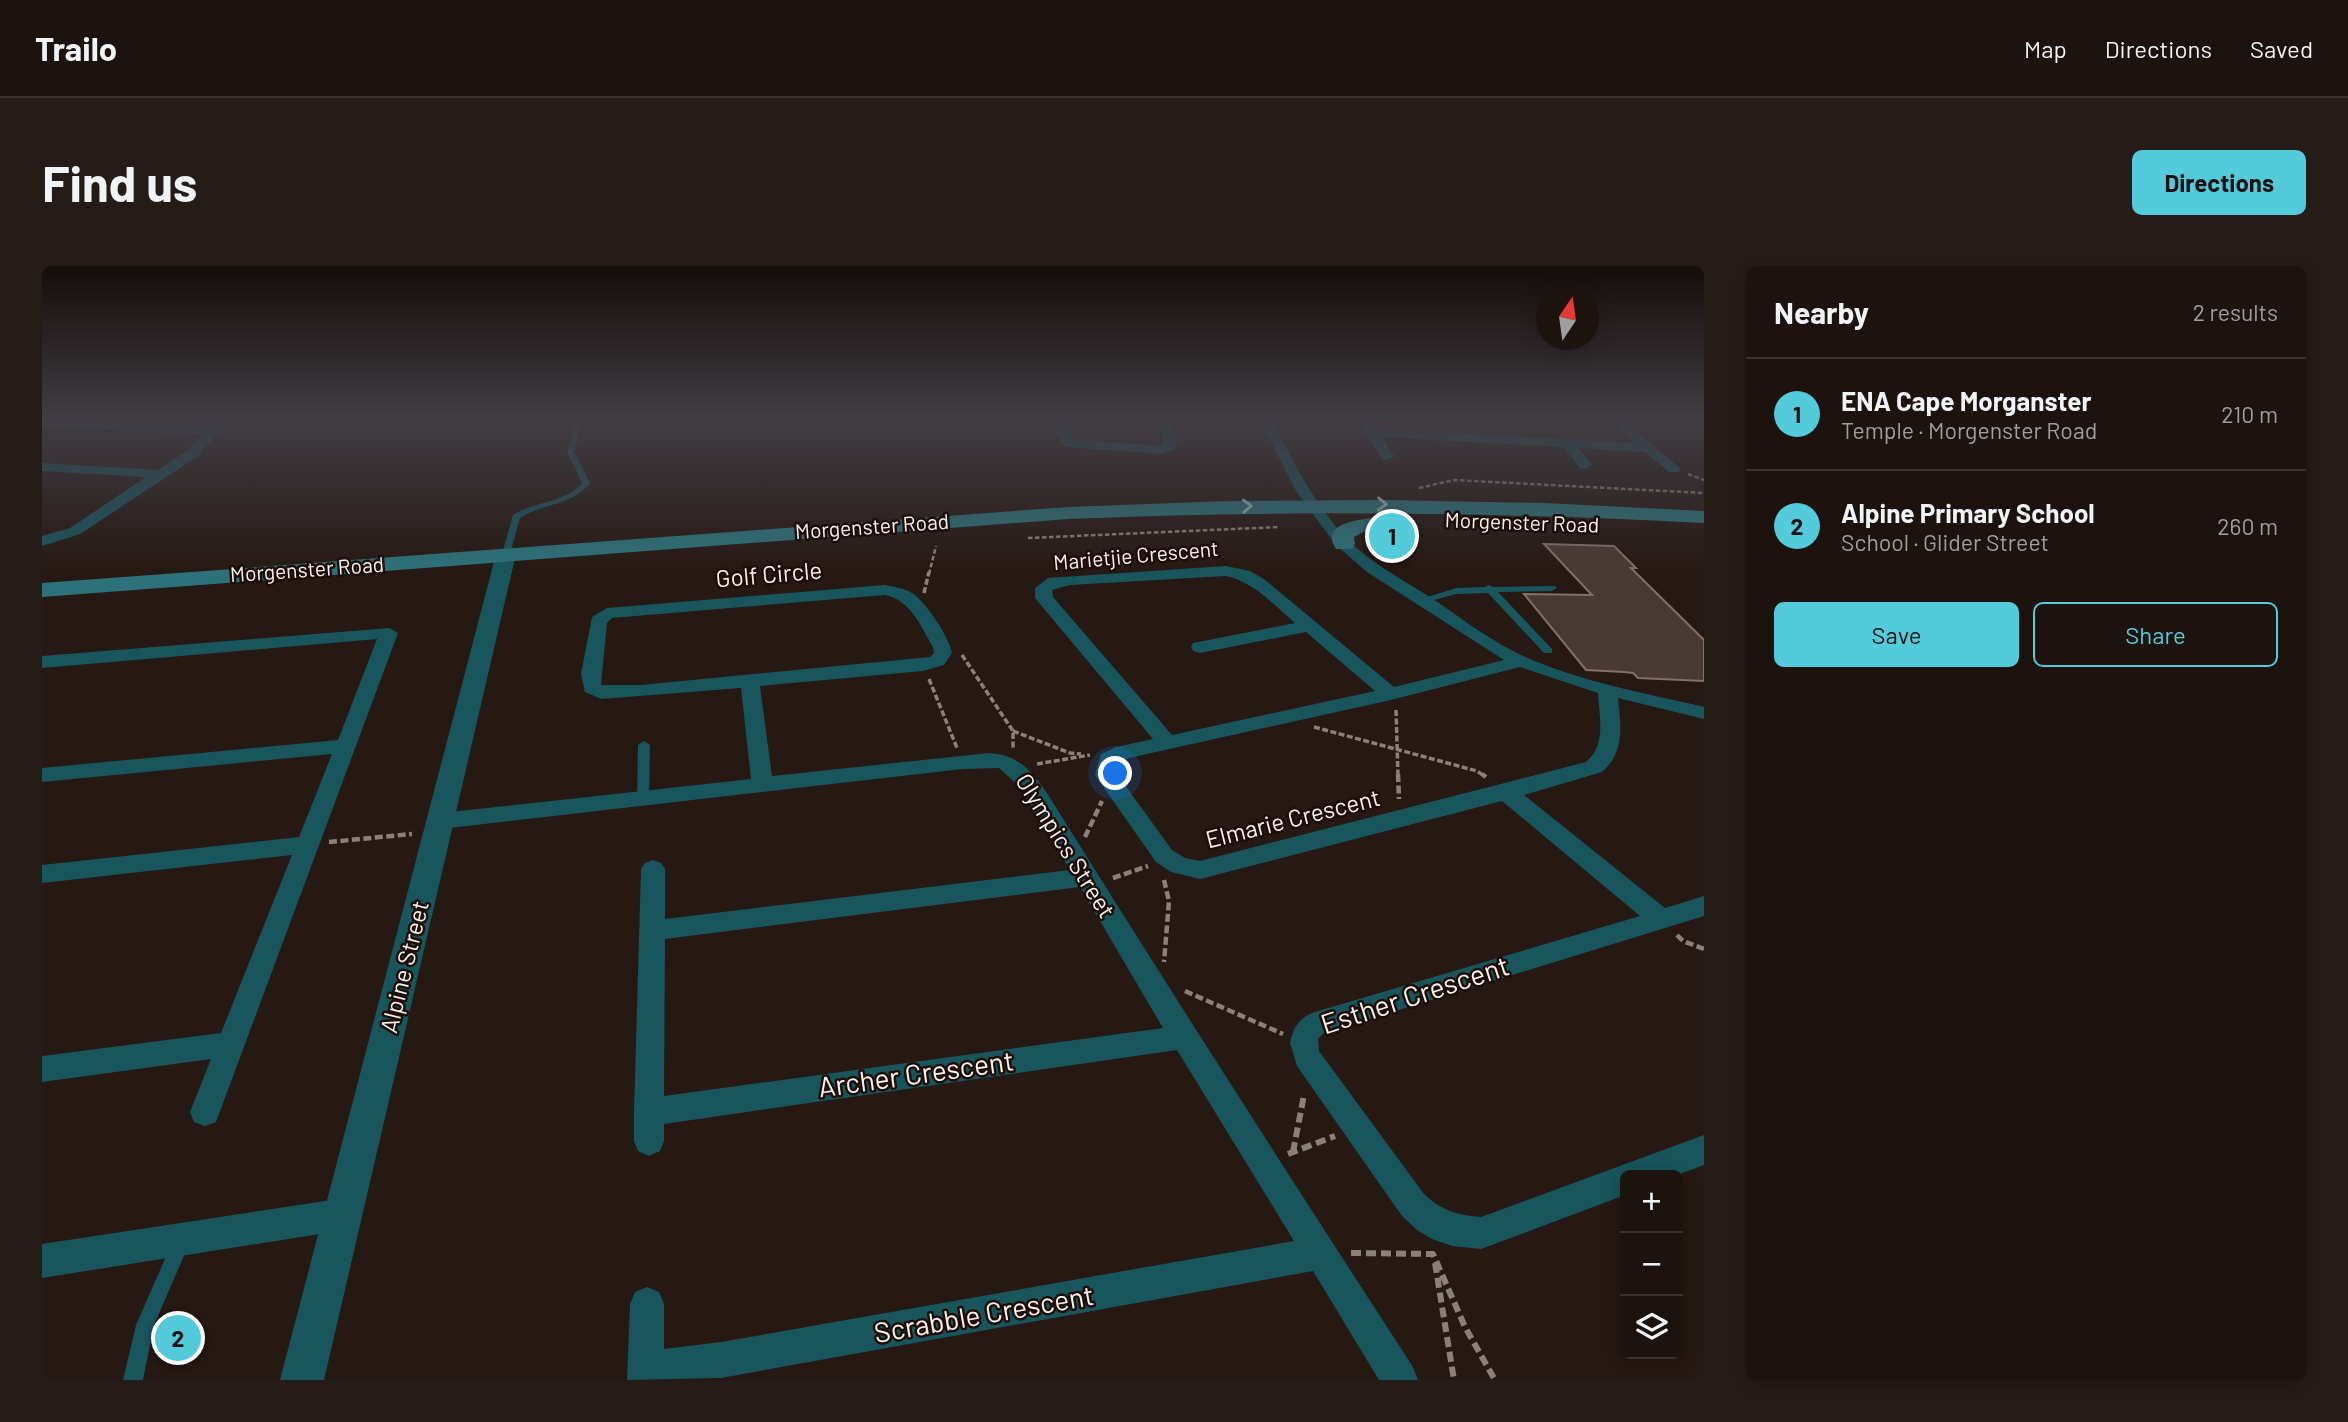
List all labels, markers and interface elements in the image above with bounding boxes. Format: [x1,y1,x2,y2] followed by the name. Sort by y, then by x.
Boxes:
[35,28,117,68] text: Trailo
[2024,34,2067,63] text: Map
[2105,34,2212,63] text: Directions
[2250,34,2313,63] text: Saved
[2132,150,2306,215] button: Directions
[42,153,197,212] text: Find us
[1536,287,1599,350] north arrow
[1774,294,1869,330] text: Nearby
[2193,298,2278,326] text: 2 results
[1841,385,2091,416] text: ENA Cape Morganster
[1793,400,1801,428] text: 1
[2221,400,2278,428] text: 210 m
[1841,416,2097,444] text: Temple · Morgenster Road
[1377,496,1388,512] one-way arrow
[1841,497,2095,528] text: Alpine Primary School
[1242,498,1253,514] one-way arrow
[1444,506,1600,537] street label: Morgenster Road
[794,508,950,543] street label: Morgenster Road
[1369,510,1415,562] pin: 1
[1791,512,1803,540] text: 2
[2217,512,2278,540] text: 260 m
[1841,528,2049,556] text: School · Glider Street
[1052,535,1220,574] street label: Marietjie Crescent
[229,551,385,586] street label: Morgenster Road
[714,554,823,593] street label: Golf Circle
[1774,602,2019,667] button: Save
[2033,602,2278,667] button: Share
[1098,756,1132,790] your location
[1010,768,1122,923] street label: Olympics Street
[1202,782,1383,853] street label: Elmarie Crescent
[373,897,434,1036] street label: Alpine Street
[1316,948,1513,1041] street label: Esther Crescent
[816,1042,1016,1104] street label: Archer Crescent
[1620,1170,1683,1359] map controls
[1620,1170,1683,1233] button: +
[1620,1233,1683,1296] button: −
[871,1277,1096,1349] street label: Scrabble Crescent
[1620,1296,1683,1359] button: layers
[155,1312,201,1364] pin: 2

